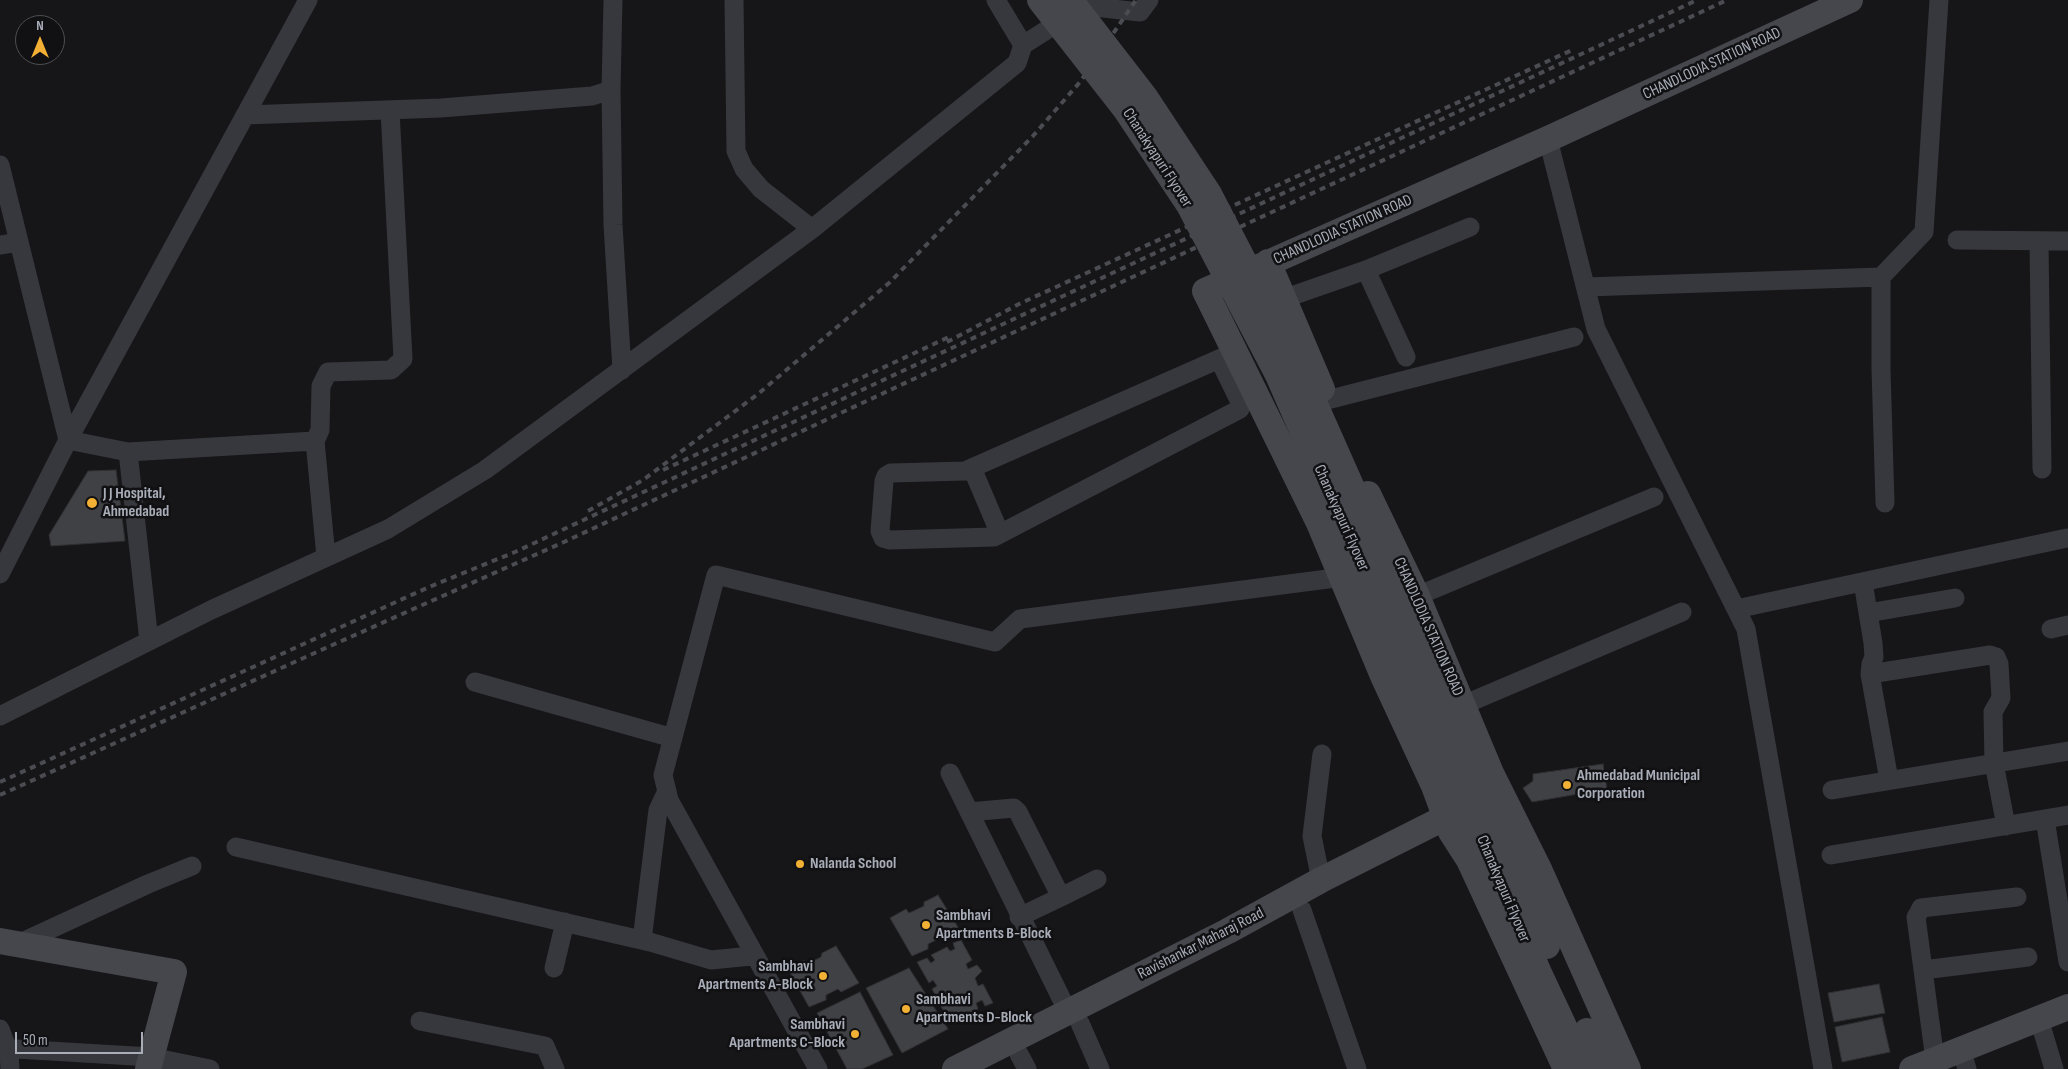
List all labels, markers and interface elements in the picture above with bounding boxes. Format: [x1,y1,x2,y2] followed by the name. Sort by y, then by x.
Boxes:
[15,15,65,65] north arrow
[36,17,44,34] text: N
[1640,24,1784,104] street label: CHANDLODIA STATION ROAD
[1118,105,1196,211] street label: Chanakyapuri Flyover
[1271,191,1415,269] street label: CHANDLODIA STATION ROAD
[1309,462,1373,574] street label: Chanakyapuri Flyover
[103,484,169,522] place label: J J Hospital, Ahmedabad
[85,496,99,510] marker: J J Hospital, Ahmedabad
[1389,555,1467,699] street label: CHANDLODIA STATION ROAD
[1577,766,1700,804] place label: Ahmedabad Municipal Corporation
[1561,779,1573,791] marker: Ahmedabad Municipal Corporation
[1472,833,1534,945] street label: Chanakyapuri Flyover
[810,854,896,874] place label: Nalanda School
[794,858,806,870] marker: Nalanda School
[1135,904,1267,984] street label: Ravishankar Maharaj Road
[936,906,1051,944] place label: Sambhavi Apartments B-Block
[920,919,932,931] marker: Sambhavi Apartments B-Block
[698,957,813,995] place label: Sambhavi Apartments A-Block
[817,970,829,982] marker: Sambhavi Apartments A-Block
[916,990,1032,1028] place label: Sambhavi Apartments D-Block
[900,1003,912,1015] marker: Sambhavi Apartments D-Block
[729,1015,845,1053] place label: Sambhavi Apartments C-Block
[18,1022,145,1054] scale bar
[849,1028,861,1040] marker: Sambhavi Apartments C-Block
[23,1031,48,1050] text: 50 m

